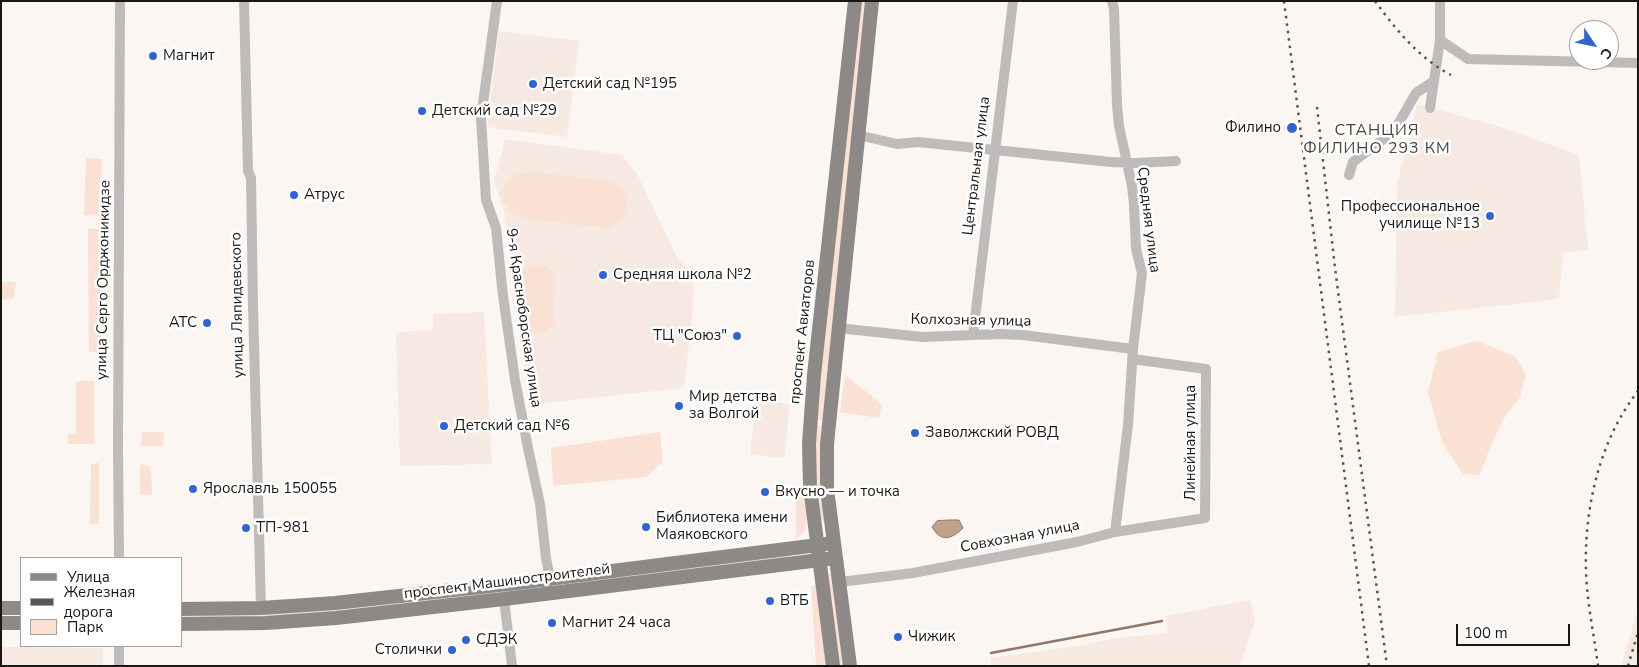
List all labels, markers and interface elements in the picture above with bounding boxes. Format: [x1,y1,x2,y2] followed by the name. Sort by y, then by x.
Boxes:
[1569,20,1619,70] north arrow
[1595,44,1617,62] text: С
[163,47,215,65] place label: Магнит
[147,50,159,62] marker: Магнит
[543,75,677,93] place label: Детский сад №195
[527,78,539,90] marker: Детский сад №195
[960,96,994,236] street label: Центральная улица
[432,102,557,120] place label: Детский сад №29
[416,105,428,117] marker: Детский сад №29
[1225,119,1281,137] place label: Филино
[1285,121,1299,135] marker: Филино
[1302,121,1452,159] district label: СТАНЦИЯ ФИЛИНО 293 КМ
[1133,166,1163,274] street label: Средняя улица
[93,180,115,380] street label: улица Серго Орджоникидзе
[304,186,345,204] place label: Атрус
[288,189,300,201] marker: Атрус
[1341,198,1480,233] place label: Профессиональное училище №13
[1484,210,1496,222] marker: Профессиональное училище №13
[501,227,545,409] street label: 9-я Красноборская улица
[228,232,248,378] street label: улица Ляпидевского
[786,259,820,405] street label: проспект Авиаторов
[613,266,752,284] place label: Средняя школа №2
[597,269,609,281] marker: Средняя школа №2
[910,311,1032,331] street label: Колхозная улица
[169,314,197,332] place label: АТС
[201,317,213,329] marker: АТС
[653,327,727,345] place label: ТЦ "Союз"
[731,330,743,342] marker: ТЦ "Союз"
[1182,385,1200,501] street label: Линейная улица
[689,388,777,423] place label: Мир детства за Волгой
[673,400,685,412] marker: Мир детства за Волгой
[454,417,570,435] place label: Детский сад №6
[438,420,450,432] marker: Детский сад №6
[925,424,1059,442] place label: Заволжский РОВД
[909,427,921,439] marker: Заволжский РОВД
[203,480,337,498] place label: Ярославль 150055
[187,483,199,495] marker: Ярославль 150055
[775,483,900,501] place label: Вкусно — и точка
[759,486,771,498] marker: Вкусно — и точка
[656,509,788,544] place label: Библиотека имени Маяковского
[959,517,1081,557] street label: Совхозная улица
[256,519,310,537] place label: ТП-981
[640,521,652,533] marker: Библиотека имени Маяковского
[240,522,252,534] marker: ТП-981
[20,557,182,647] legend
[403,560,611,604] street label: проспект Машиностроителей
[67,567,110,587] text: Улица
[64,582,135,622] text: Железная дорога
[780,592,809,610] place label: ВТБ
[764,595,776,607] marker: ВТБ
[562,614,671,632] place label: Магнит 24 часа
[1459,614,1573,646] scale bar
[67,617,103,637] text: Парк
[546,617,558,629] marker: Магнит 24 часа
[1464,623,1508,643] text: 100 m
[908,628,955,646] place label: Чижик
[476,631,517,649] place label: СДЭК
[892,631,904,643] marker: Чижик
[460,634,472,646] marker: СДЭК
[375,641,442,659] place label: Столички
[446,644,458,656] marker: Столички

